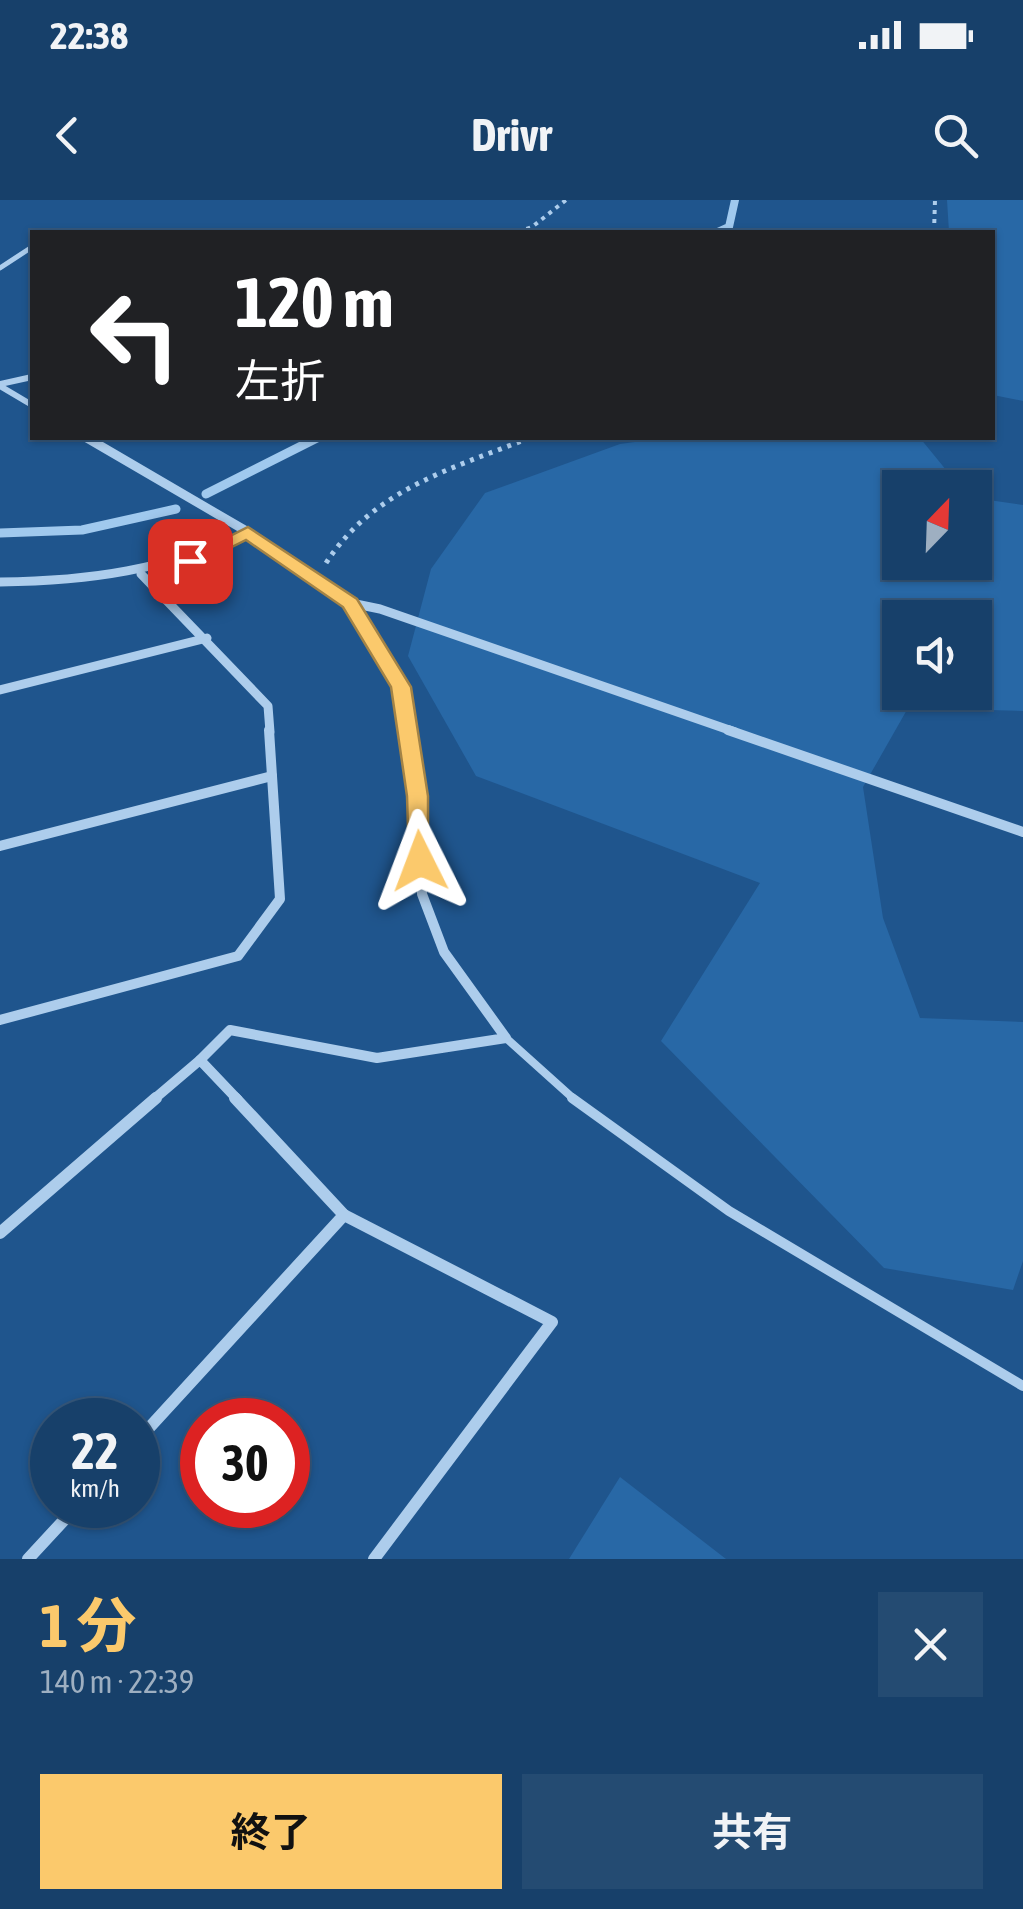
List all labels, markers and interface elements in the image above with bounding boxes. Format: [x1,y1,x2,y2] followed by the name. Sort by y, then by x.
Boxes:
[50,14,128,57] text: 22:38
[40,108,95,163] icon: back
[928,108,983,163] icon: search
[471,109,552,161] text: Drivr
[235,262,394,342] text: 120 m
[70,270,200,400] icon: left
[235,355,325,407] text: 左折
[882,470,992,580] north arrow
[882,470,992,710] map controls
[148,519,233,604] pin
[163,534,218,589] icon: arrive
[882,600,992,710] button: sound
[368,809,472,913] position arrow
[180,1398,310,1528] speed limit sign: 30
[71,1422,118,1480] text: 22
[70,1474,120,1502] text: km/h
[40,1591,136,1660] text: 1 分
[878,1592,983,1697] button: close
[40,1663,194,1700] text: 140 m · 22:39
[40,1774,502,1889] button: 終了
[522,1774,983,1889] button: 共有

